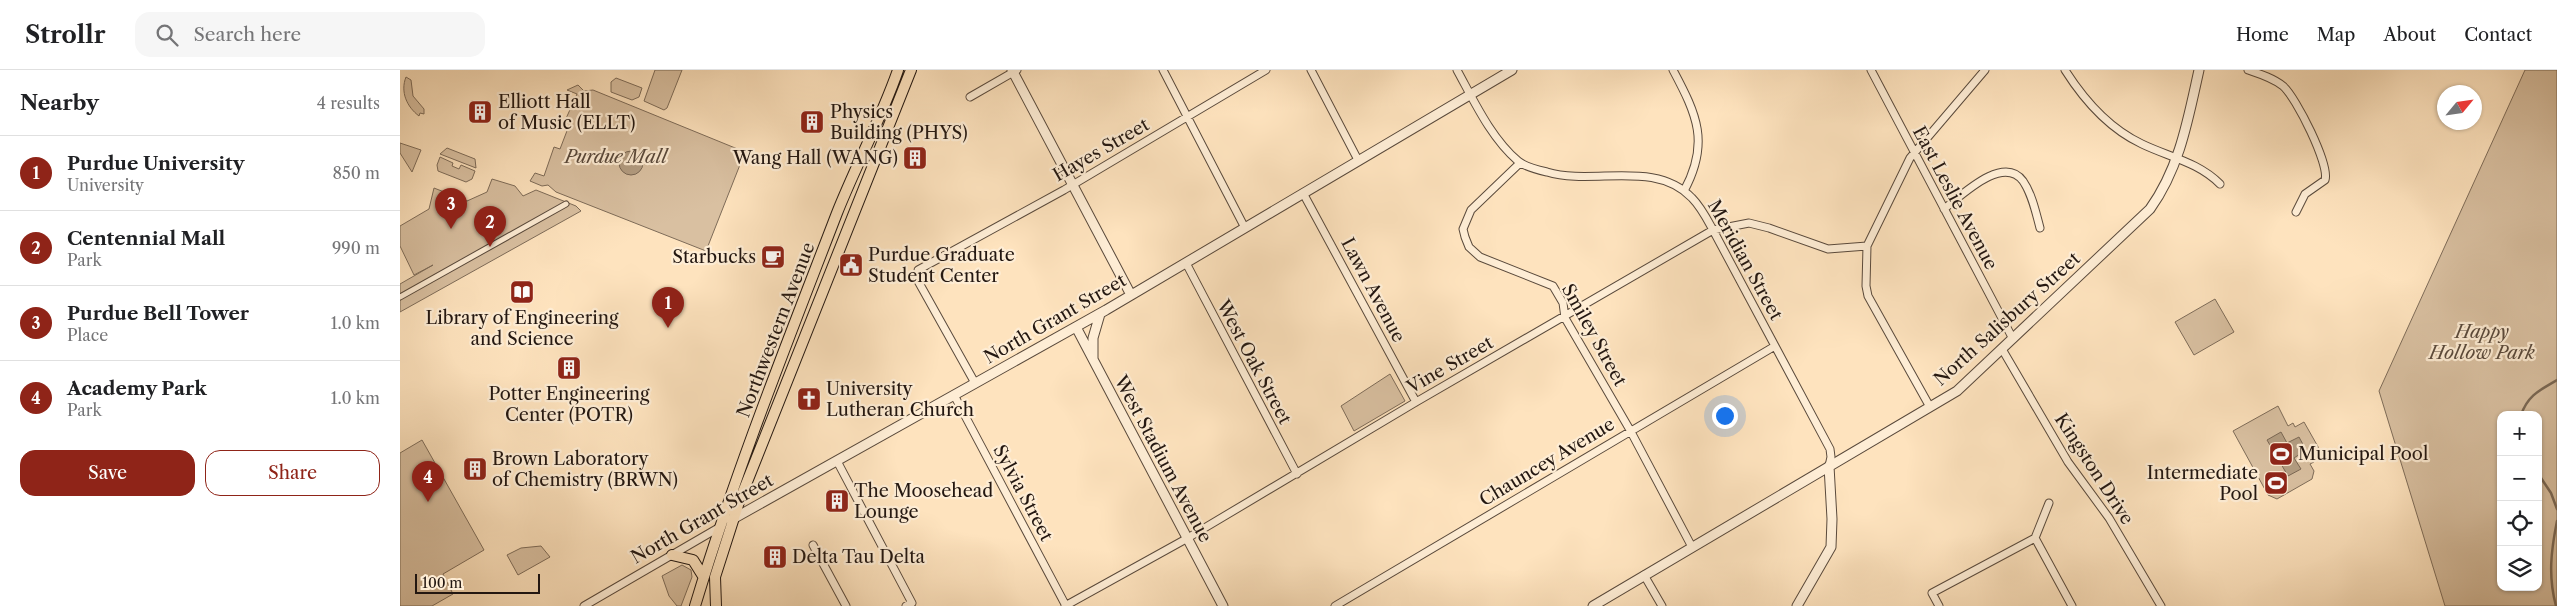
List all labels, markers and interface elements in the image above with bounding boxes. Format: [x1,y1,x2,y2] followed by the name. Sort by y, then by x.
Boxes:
[135,12,485,57] search box
[25,20,105,49] text: Strollr
[153,21,181,49] icon: search
[193,23,301,46] text: Search here
[2236,24,2289,46] text: Home
[2317,24,2355,46] text: Map
[2383,24,2436,46] text: About
[2464,24,2532,46] text: Contact
[2437,85,2482,130] north arrow
[20,90,99,115] text: Nearby
[498,91,635,134] place label: Elliott Hall of Music (ELLT)
[317,93,380,113] text: 4 results
[467,99,493,125] building icon: Elliott Hall of Music (ELLT)
[830,101,968,144] place label: Physics Building (PHYS)
[799,109,825,135] building icon: Physics Building (PHYS)
[1049,113,1154,186] street label: Hayes Street
[1908,122,2002,274] street label: East Leslie Avenue
[902,145,928,171] building icon: Wang Hall (WANG)
[563,146,669,168] park label: Purdue Mall
[732,147,898,169] place label: Wang Hall (WANG)
[67,152,244,175] text: Purdue University
[32,163,40,183] text: 1
[333,163,380,183] text: 850 m
[67,175,144,195] text: University
[435,188,467,229] pin: 3
[1703,196,1787,324] street label: Meridian Street
[474,206,506,247] pin: 2
[67,227,225,250] text: Centennial Mall
[1336,234,1410,346] street label: Lawn Avenue
[31,238,41,258] text: 2
[332,238,380,258] text: 990 m
[732,239,820,421] street label: Northwestern Avenue
[760,244,786,270] cafe icon: Starbucks
[868,244,1015,287] place label: Purdue Graduate Student Center
[672,246,756,268] place label: Starbucks
[1929,247,2085,390] street label: North Salisbury Street
[67,250,102,270] text: Park
[838,252,864,278] public building icon: Purdue Graduate Student Center
[980,269,1130,369] street label: North Grant Street
[509,279,535,305] library icon: Library of Engineering and Science
[1557,280,1631,390] street label: Smiley Street
[652,287,684,328] pin: 1
[1212,295,1296,428] street label: West Oak Street
[67,302,249,325] text: Purdue Bell Tower
[425,307,619,350] place label: Library of Engineering and Science
[31,313,41,333] text: 3
[331,313,380,333] text: 1.0 km
[2427,321,2536,364] park label: Happy Hollow Park
[67,325,108,345] text: Place
[1402,331,1497,399] street label: Vine Street
[556,355,582,381] building icon: Potter Engineering Center (POTR)
[1109,371,1216,546] street label: West Stadium Avenue
[67,377,207,400] text: Academy Park
[826,378,974,421] place label: University Lutheran Church
[488,383,650,426] place label: Potter Engineering Center (POTR)
[796,386,822,412] church icon: University Lutheran Church
[31,388,41,408] text: 4
[331,388,380,408] text: 1.0 km
[67,400,102,420] text: Park
[1712,403,1738,429] your location
[2050,409,2138,529] street label: Kingston Drive
[2497,411,2542,591] map controls
[2497,411,2542,456] button: +
[1475,413,1619,511] street label: Chauncey Avenue
[988,441,1058,546] street label: Sylvia Street
[2268,441,2294,467] sports icon: Municipal Pool
[2298,443,2428,465] place label: Municipal Pool
[492,448,678,491] place label: Brown Laboratory of Chemistry (BRWN)
[20,450,195,496] button: Save
[205,450,380,496] button: Share
[462,456,488,482] building icon: Brown Laboratory of Chemistry (BRWN)
[2497,456,2542,501] button: −
[412,461,444,502] pin: 4
[2147,462,2258,505] place label: Intermediate Pool
[627,469,777,569] street label: North Grant Street
[2263,470,2289,496] sports icon: Intermediate Pool
[854,480,993,523] place label: The Moosehead Lounge
[824,488,850,514] building icon: The Moosehead Lounge
[2497,501,2542,546] button: locate
[762,544,788,570] building icon: Delta Tau Delta
[792,546,926,568] place label: Delta Tau Delta
[2497,546,2542,591] button: layers
[415,571,540,594] scale bar
[422,574,462,592] text: 100 m

